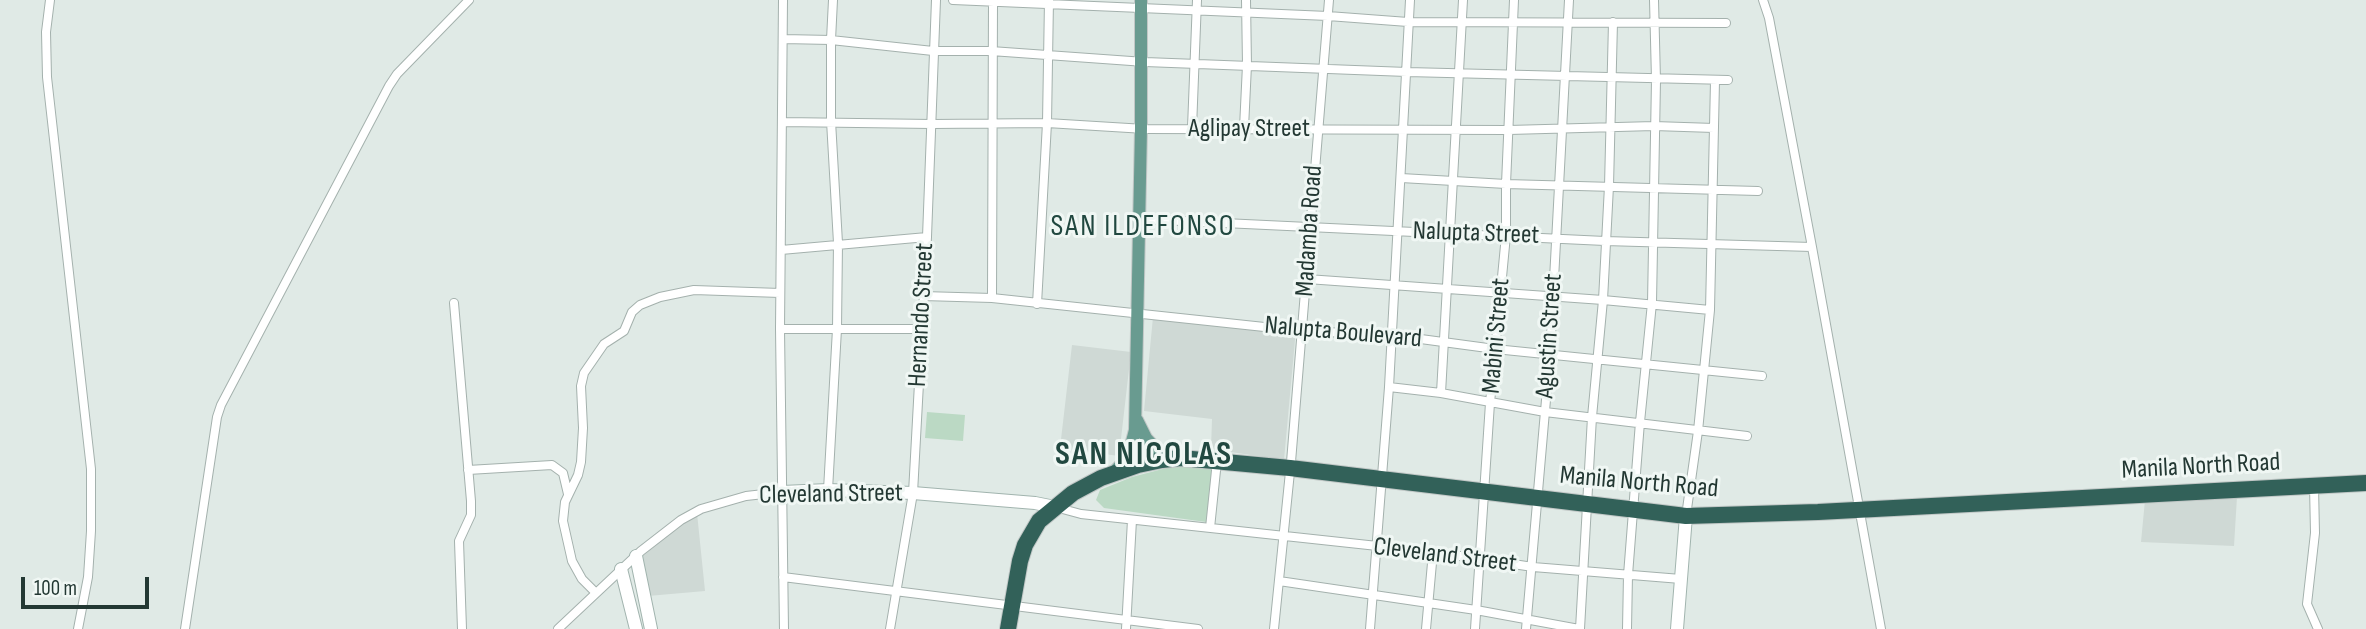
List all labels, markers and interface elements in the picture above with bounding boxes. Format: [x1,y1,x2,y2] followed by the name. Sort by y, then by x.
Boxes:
[1188,113,1310,145] street label: Aglipay Street
[1290,164,1330,298] street label: Madamba Road
[1052,209,1234,245] district label: SAN ILDEFONSO
[1412,216,1540,252] street label: Nalupta Street
[903,242,941,388] street label: Hernando Street
[1530,273,1570,399] street label: Agustin Street
[1476,277,1518,395] street label: Mabini Street
[1263,311,1423,355] street label: Nalupta Boulevard
[1056,436,1232,476] district label: SAN NICOLAS
[2121,447,2281,487] street label: Manila North Road
[1559,461,1719,505] street label: Manila North Road
[759,478,903,512] street label: Cleveland Street
[1372,532,1518,580] street label: Cleveland Street
[24,562,152,606] scale bar
[34,576,77,601] text: 100 m

